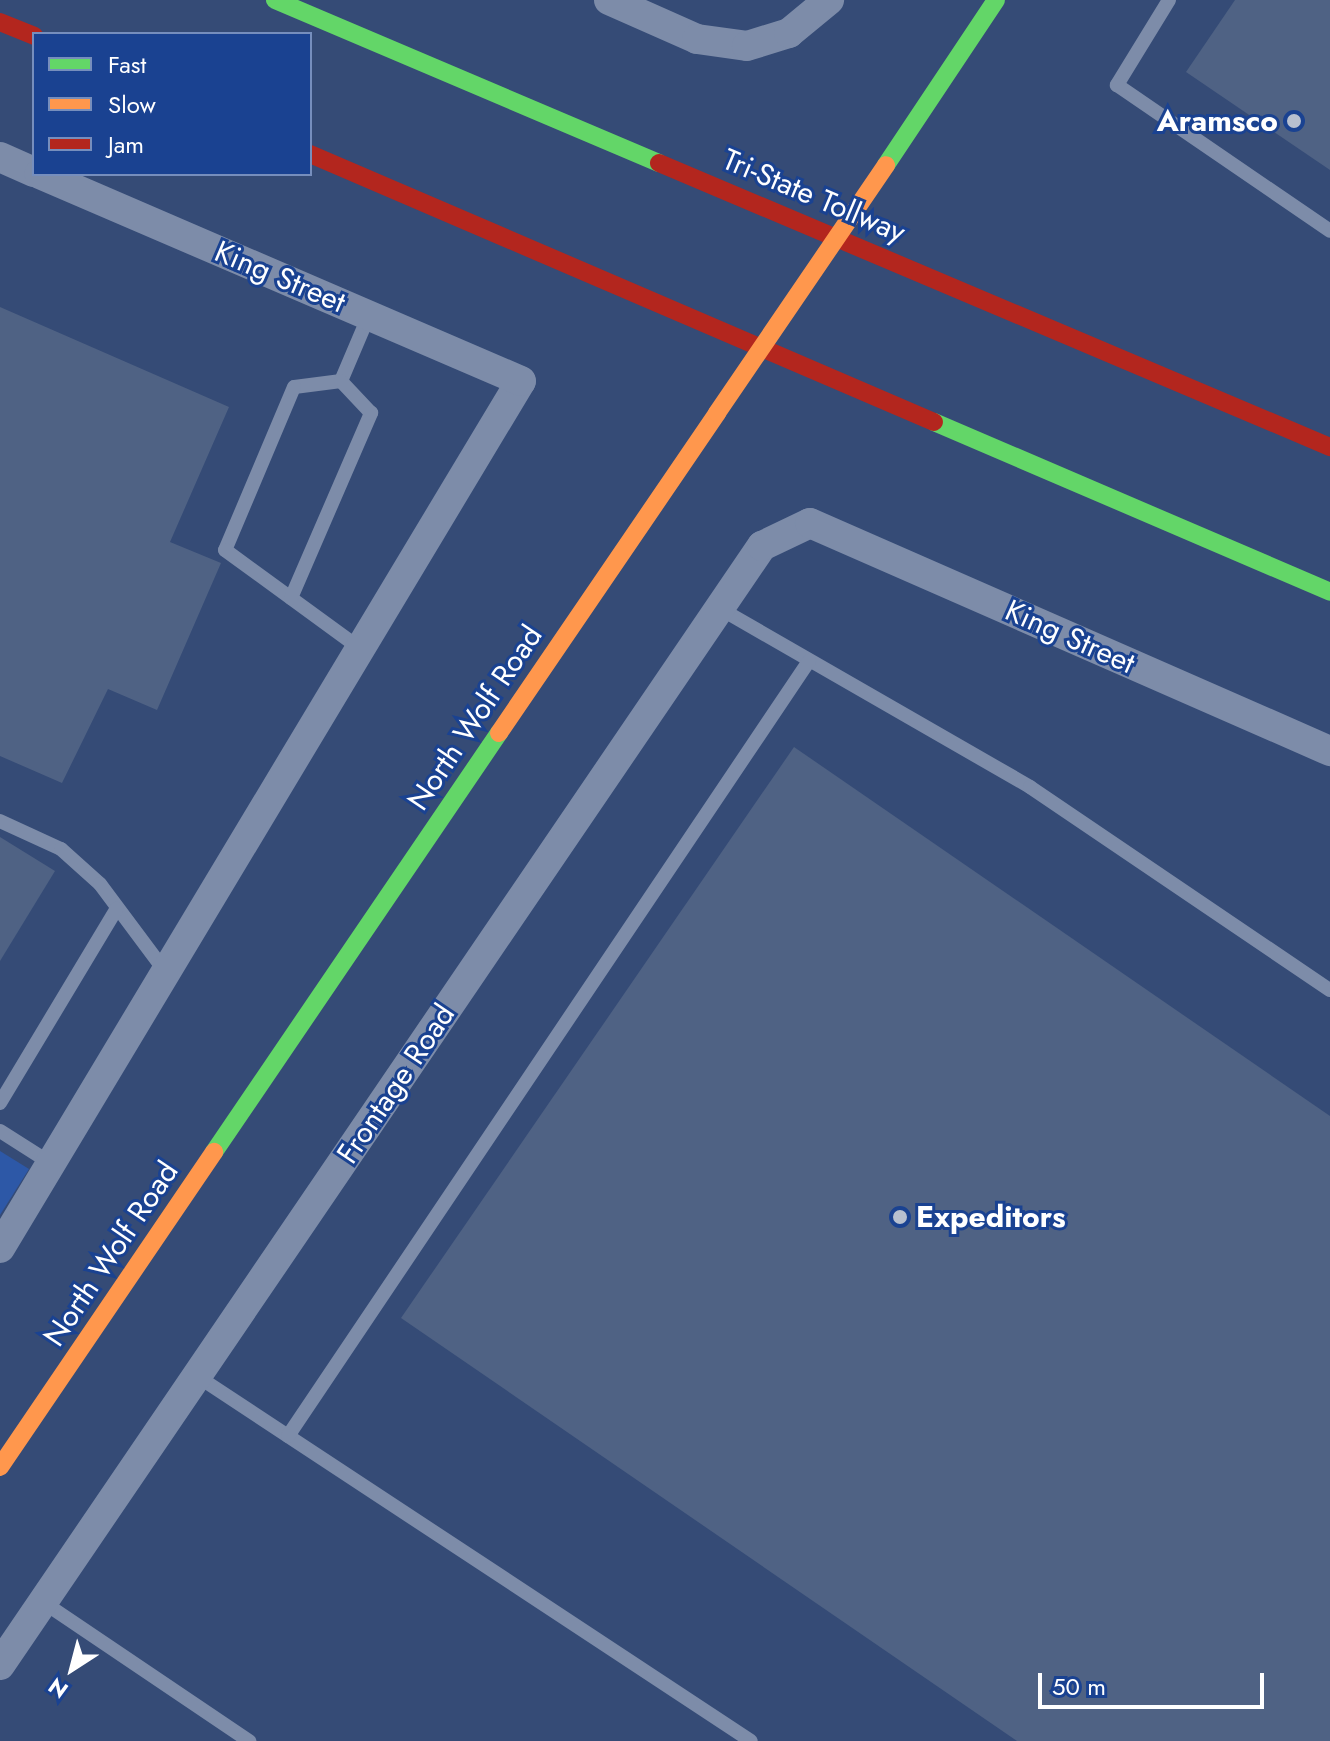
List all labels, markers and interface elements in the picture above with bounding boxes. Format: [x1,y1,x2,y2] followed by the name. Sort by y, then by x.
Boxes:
[32,32,312,176] legend
[108,47,146,82] text: Fast
[108,87,156,122] text: Slow
[1157,103,1278,139] place label: Aramsco
[1285,112,1303,130] marker: Aramsco
[108,127,144,162] text: Jam
[717,141,911,251] street label: Tri-State Tollway
[209,233,351,321] street label: King Street
[1000,592,1140,682] street label: King Street
[400,619,550,817] street label: North Wolf Road
[330,998,462,1170] street label: Frontage Road
[36,1155,186,1353] street label: North Wolf Road
[916,1199,1066,1235] place label: Expeditors
[891,1208,909,1226] marker: Expeditors
[32,1629,112,1709] north arrow
[1042,1657,1268,1707] scale bar
[1052,1669,1106,1704] text: 50 m
[41,1670,74,1706] text: N

